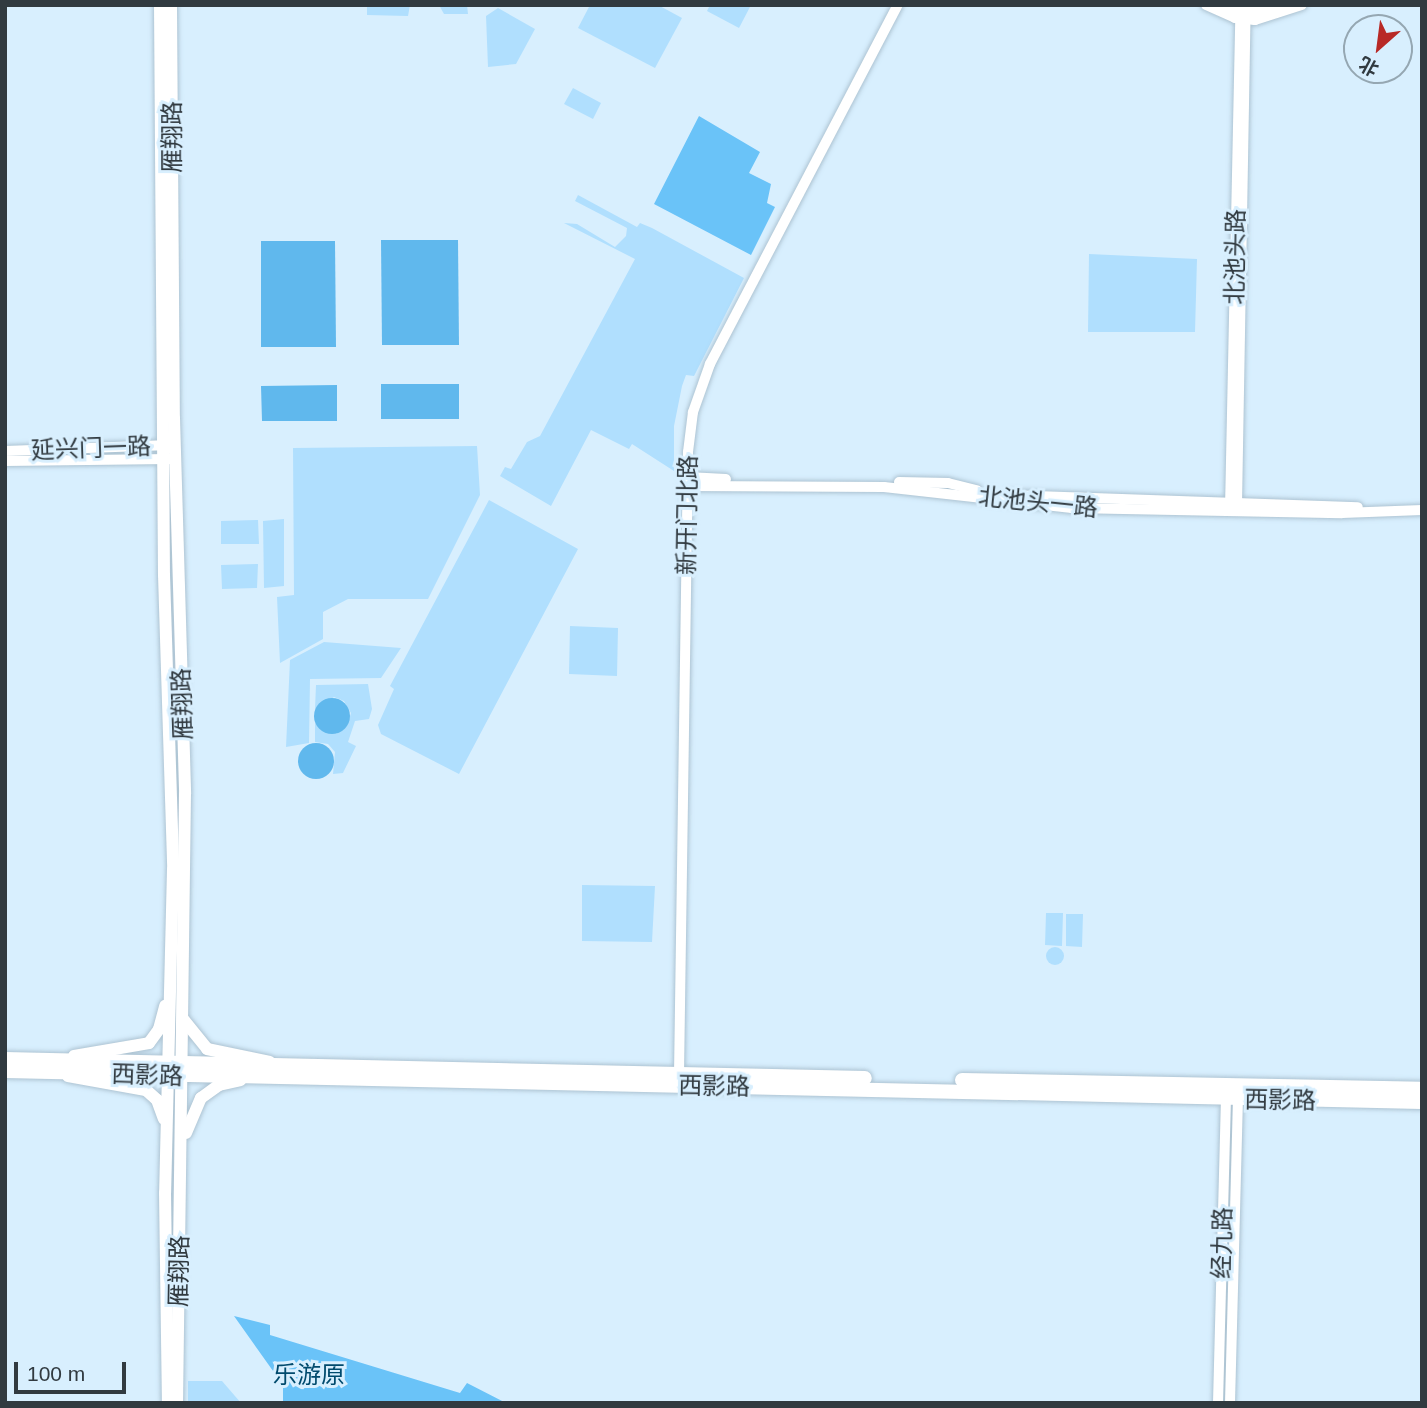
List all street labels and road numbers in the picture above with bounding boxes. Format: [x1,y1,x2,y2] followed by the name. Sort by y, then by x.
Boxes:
[158,101,186,173] street label: 雁翔路
[1220,209,1250,305] street label: 北池头路
[31,432,151,464] street label: 延兴门一路
[672,455,702,575] street label: 新开门北路
[977,481,1099,523] street label: 北池头一路
[166,668,198,740] street label: 雁翔路
[111,1059,183,1091] street label: 西影路
[678,1071,750,1101] street label: 西影路
[1244,1085,1316,1115] street label: 西影路
[1207,1207,1237,1279] street label: 经九路
[164,1235,194,1307] street label: 雁翔路

